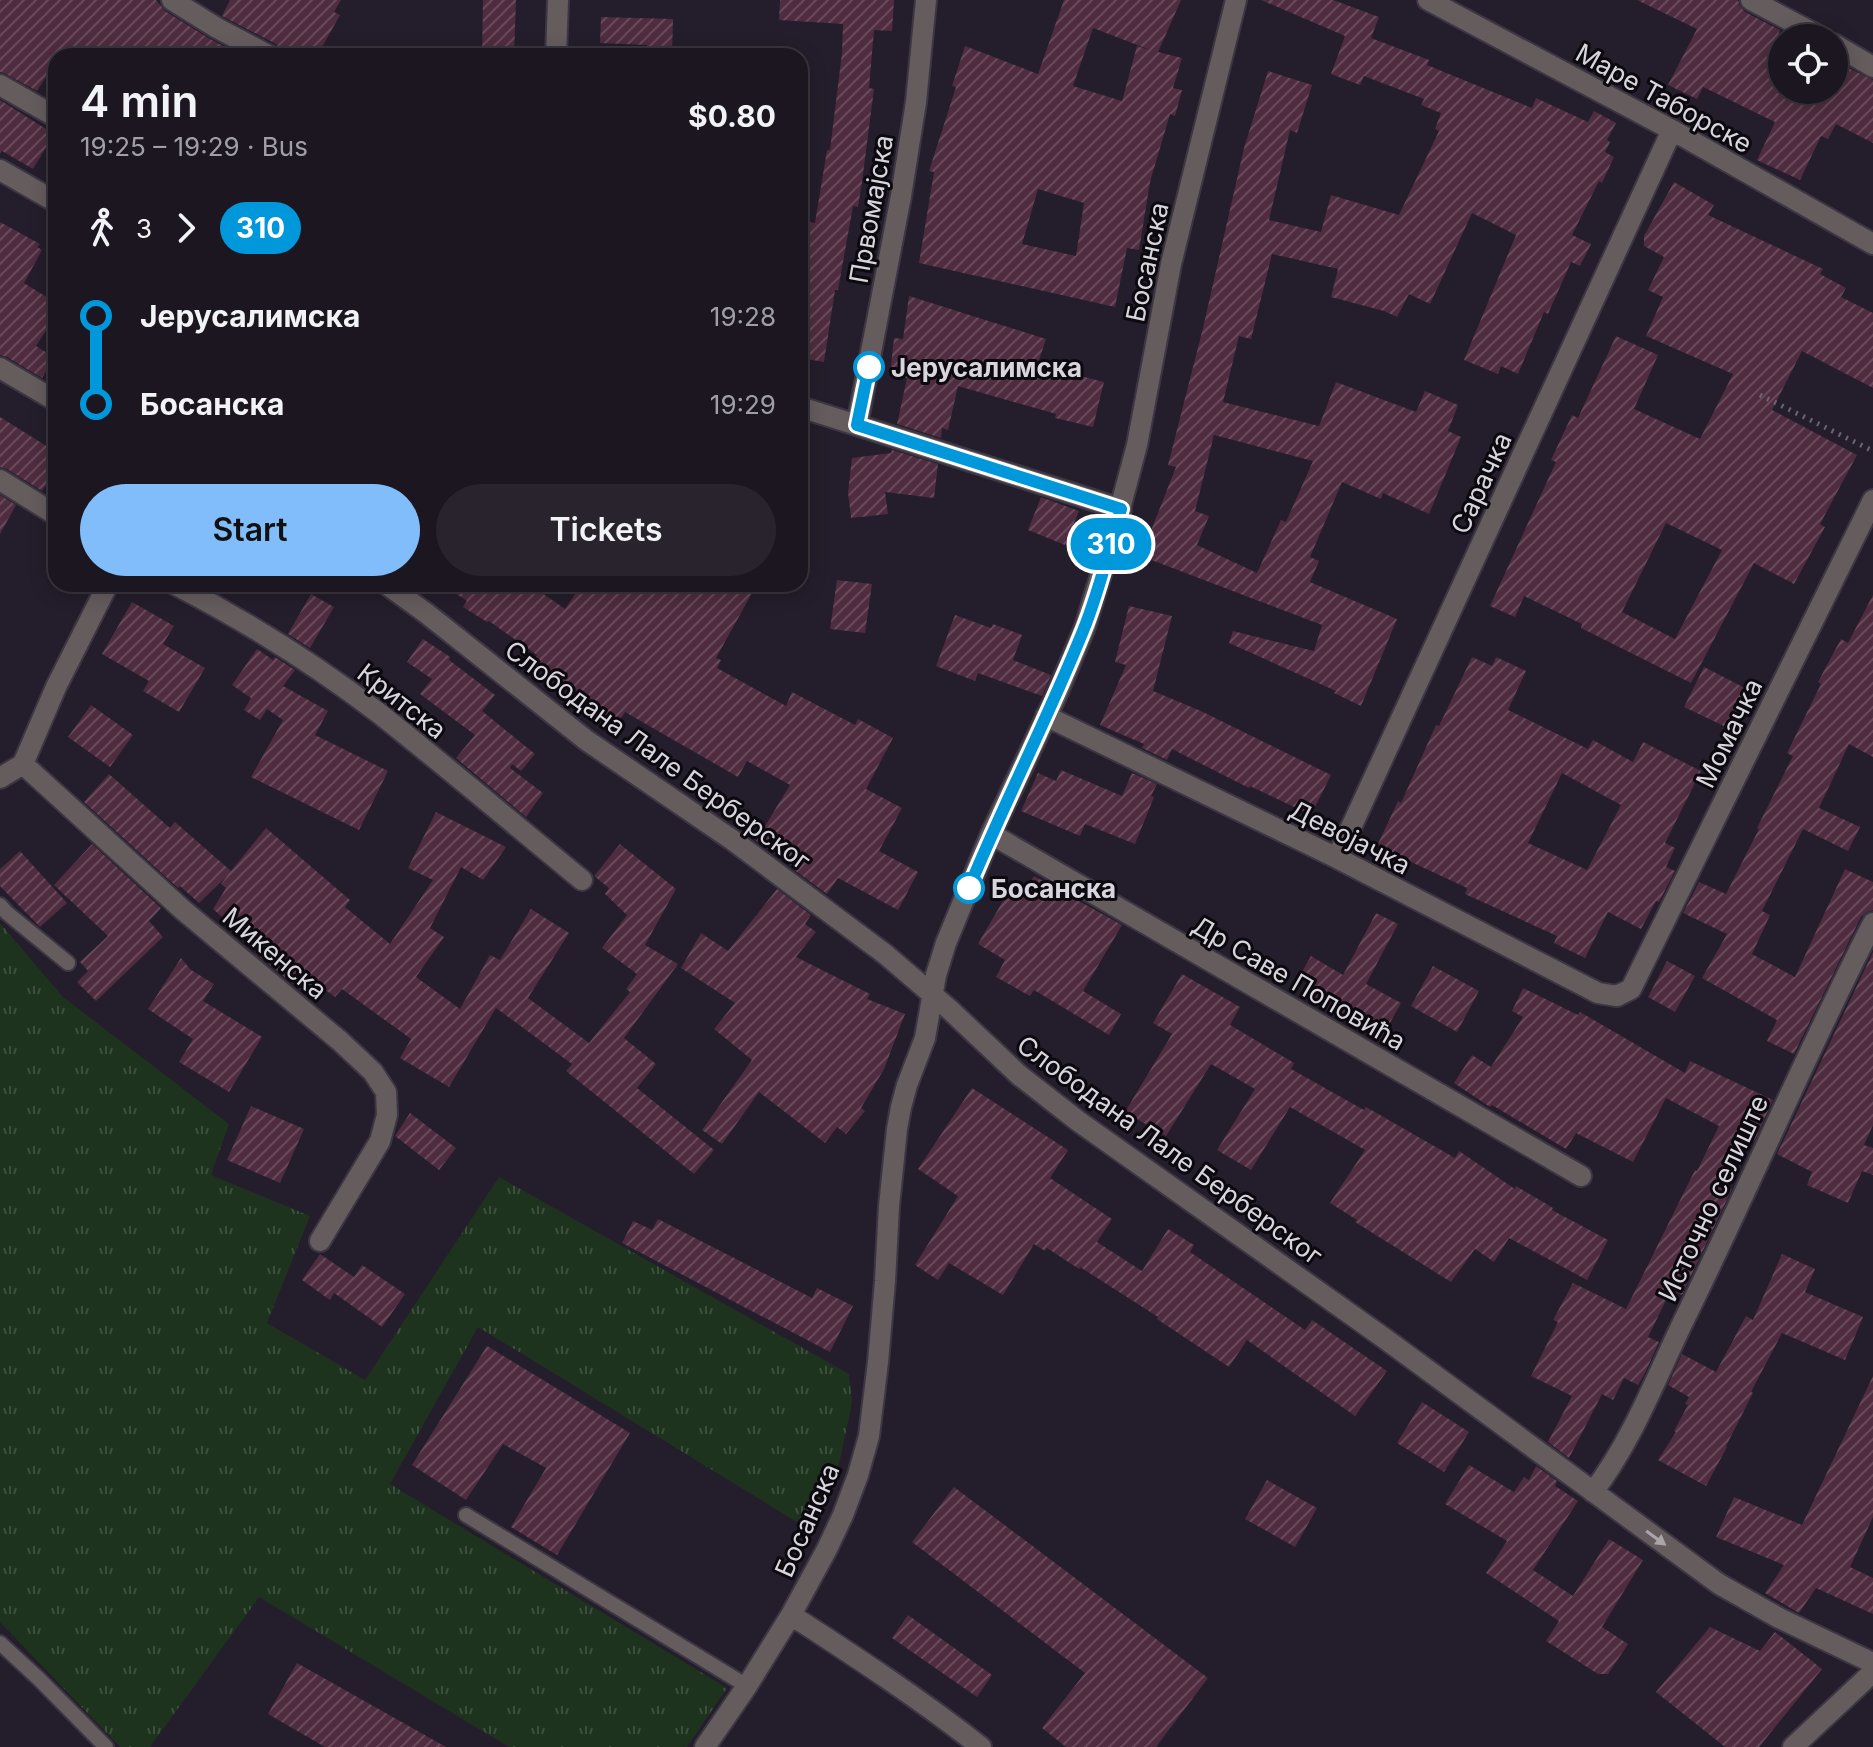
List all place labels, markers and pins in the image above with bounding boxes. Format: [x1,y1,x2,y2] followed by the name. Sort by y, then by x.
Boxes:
[854,352,884,382] marker: Јерусалимска
[891,352,1082,383] place label: Јерусалимска
[954,873,984,903] marker: Босанска
[991,873,1116,904] place label: Босанска

